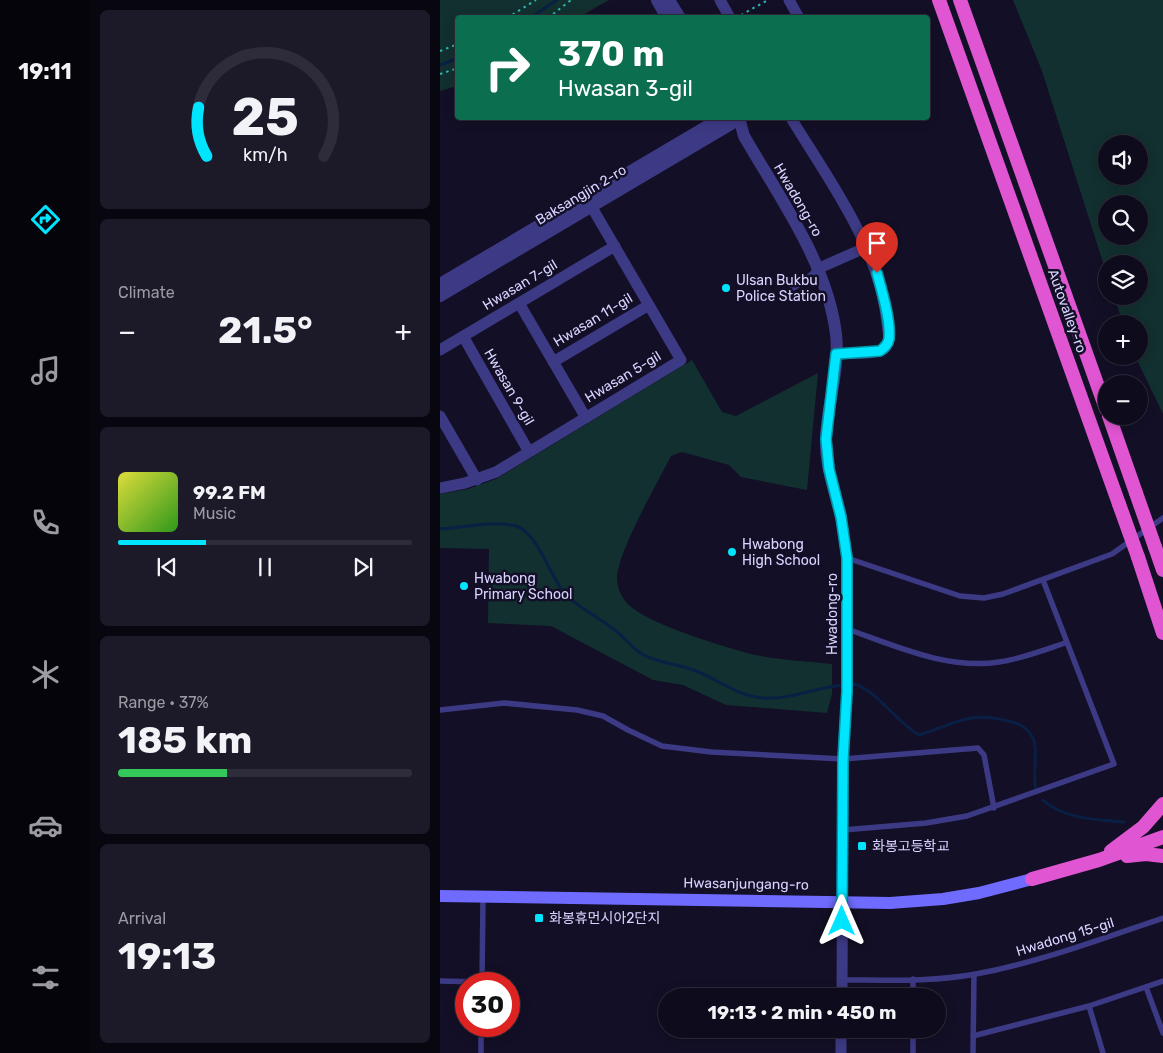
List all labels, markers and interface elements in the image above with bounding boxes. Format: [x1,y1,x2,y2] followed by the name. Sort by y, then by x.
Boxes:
[558,33,664,75] text: 370 m
[475,35,540,100] icon: right
[18,58,72,85] text: 19:11
[558,75,693,102] text: Hwasan 3-gil
[231,86,299,148] text: 25
[1098,135,1148,425] map controls
[1098,135,1148,185] button: sound
[243,144,287,165] text: km/h
[770,160,826,240] street label: Hwadong-ro
[533,161,629,229] street label: Baksangjin 2-ro
[1098,195,1148,245] button: search
[28,202,63,237] icon: directions
[856,222,898,273] pin
[863,229,891,257] icon: arrive
[1098,255,1148,305] button: layers
[480,256,560,314] street label: Hwasan 7-gil
[1044,267,1090,355] street label: Autovalley-ro
[736,272,826,305] place label: Ulsan Bukbu Police Station
[720,282,732,294] marker: Ulsan Bukbu Police Station
[118,283,175,302] text: Climate
[550,290,636,350] street label: Hwasan 11-gil
[218,307,313,353] text: 21.5°
[118,315,136,348] text: −
[395,315,412,348] text: +
[1098,315,1148,365] button: +
[480,346,538,428] street label: Hwasan 9-gil
[582,348,664,406] street label: Hwasan 5-gil
[28,353,63,388] icon: music
[1098,375,1148,425] button: −
[193,481,266,504] text: 99.2 FM
[193,504,236,523] text: Music
[28,505,63,540] icon: phone
[742,536,820,569] place label: Hwabong High School
[726,546,738,558] marker: Hwabong High School
[153,553,181,581] icon: previous
[251,553,279,581] icon: pause
[349,553,377,581] icon: next
[474,570,572,603] place label: Hwabong Primary School
[824,573,841,655] street label: Hwadong-ro
[458,580,470,592] marker: Hwabong Primary School
[28,657,63,692] icon: climate
[118,693,209,712] text: Range · 37%
[118,717,252,763] text: 185 km
[28,808,63,843] icon: car
[872,838,949,855] place label: 화봉고등학교
[856,840,868,852] marker: 화봉고등학교
[683,874,809,894] street label: Hwasanjungang-ro
[815,894,867,946] position arrow
[118,909,166,928] text: Arrival
[549,910,660,927] place label: 화봉휴먼시아2단지
[533,912,545,924] marker: 화봉휴먼시아2단지
[1014,914,1116,960] street label: Hwadong 15-gil
[118,933,216,979] text: 19:13
[28,960,63,995] icon: filters
[455,972,520,1037] speed limit sign: 30
[708,1001,896,1024] text: 19:13 · 2 min · 450 m

